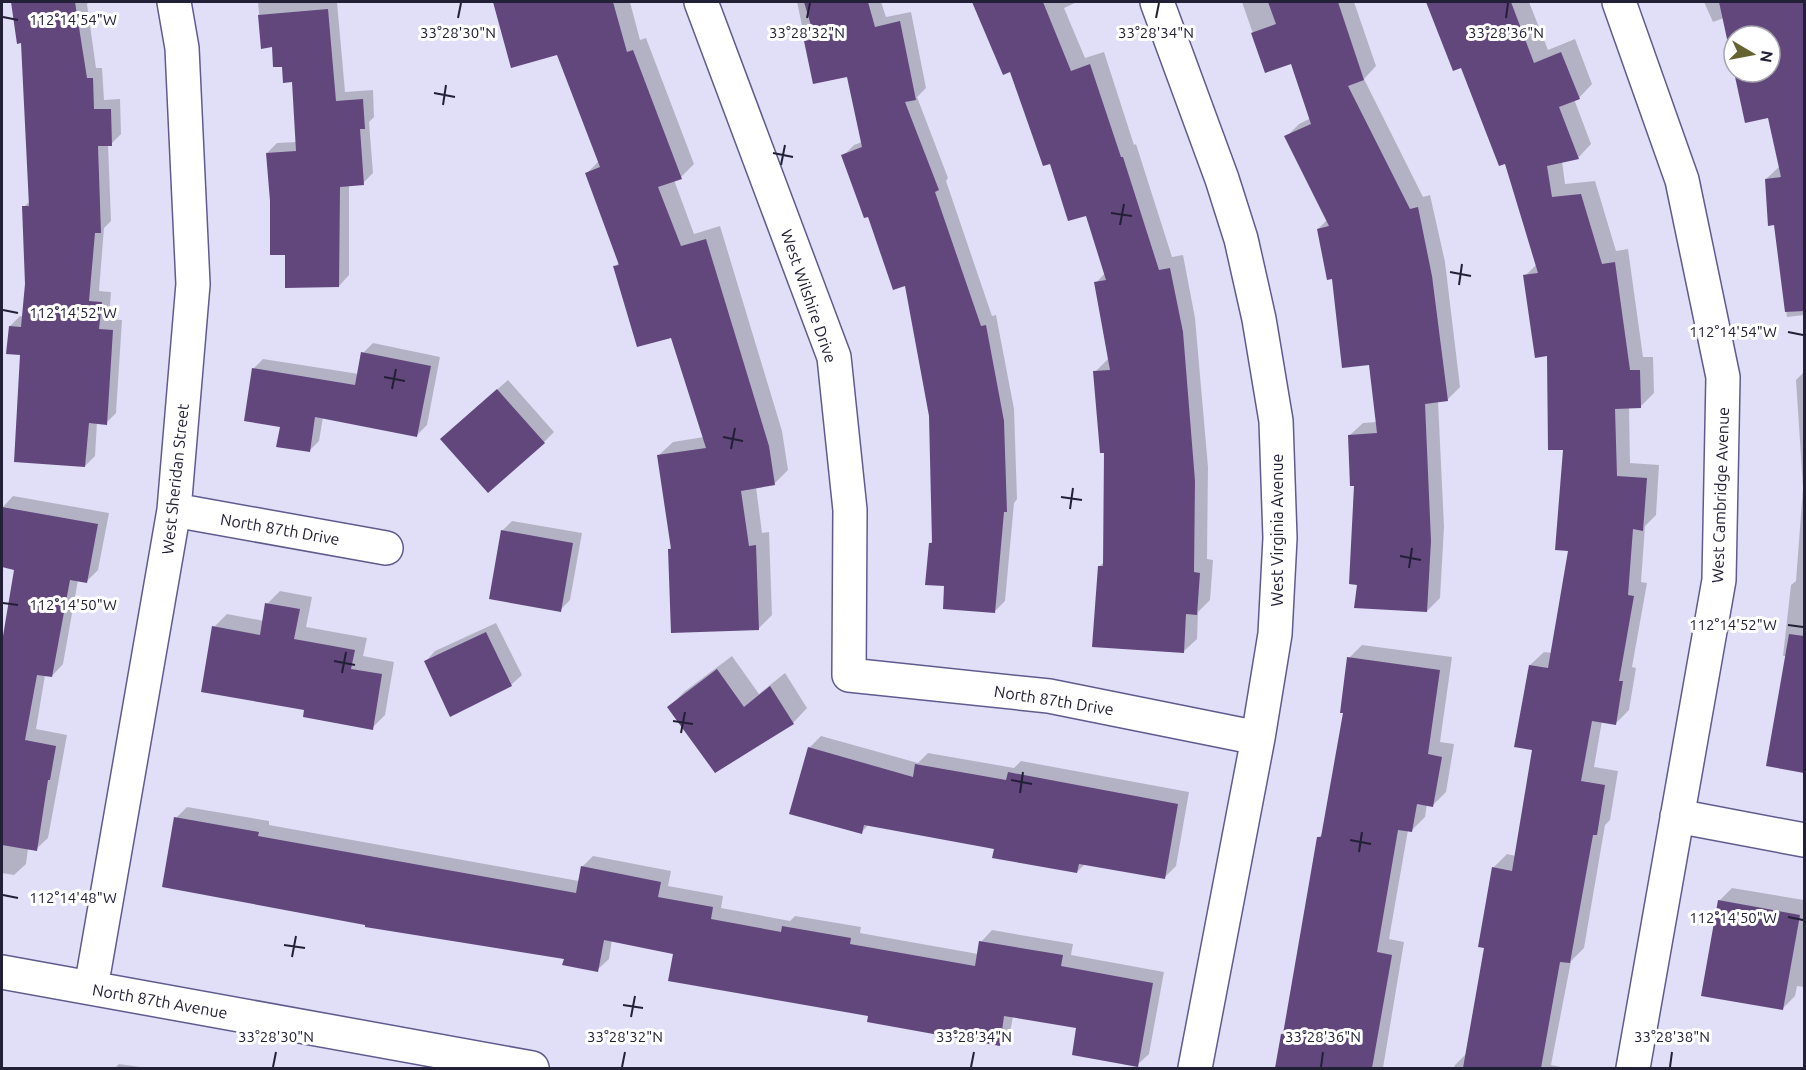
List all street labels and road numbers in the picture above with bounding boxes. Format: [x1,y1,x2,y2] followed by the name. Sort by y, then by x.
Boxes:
[778,227,840,365] street label: West Wilshire Drive
[158,402,192,555] street label: West Sheridan Street
[1708,407,1732,583] street label: West Cambridge Avenue
[1268,454,1286,606] street label: West Virginia Avenue
[219,510,341,548] street label: North 87th Drive
[993,682,1115,718] street label: North 87th Drive
[91,980,229,1022] street label: North 87th Avenue

